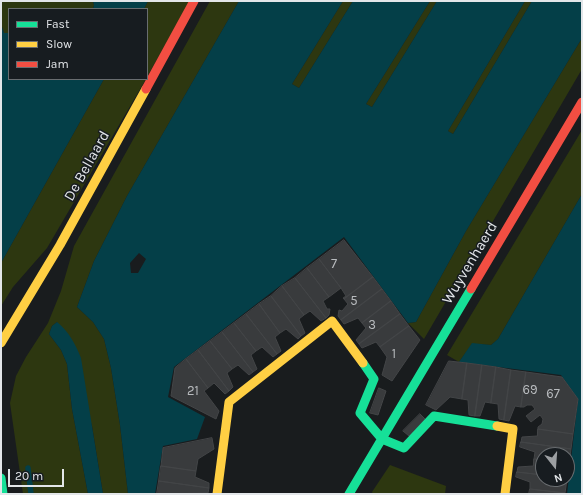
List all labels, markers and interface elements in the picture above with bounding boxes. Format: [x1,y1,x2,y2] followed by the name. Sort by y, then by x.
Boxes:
[8,8,148,80] legend
[46,17,69,31] text: Fast
[46,37,72,51] text: Slow
[46,57,69,71] text: Jam
[60,128,114,204] street label: De Bellaard
[438,219,502,307] street label: Wuyvenhaerd
[331,256,337,272] house number: 7
[350,293,358,309] house number: 5
[368,317,376,333] house number: 3
[392,346,396,362] house number: 1
[523,382,537,398] house number: 69
[187,383,199,399] house number: 21
[546,386,560,402] house number: 67
[535,447,575,487] north arrow
[10,461,66,487] scale bar
[15,469,43,483] text: 20 m
[553,471,564,485] text: N

